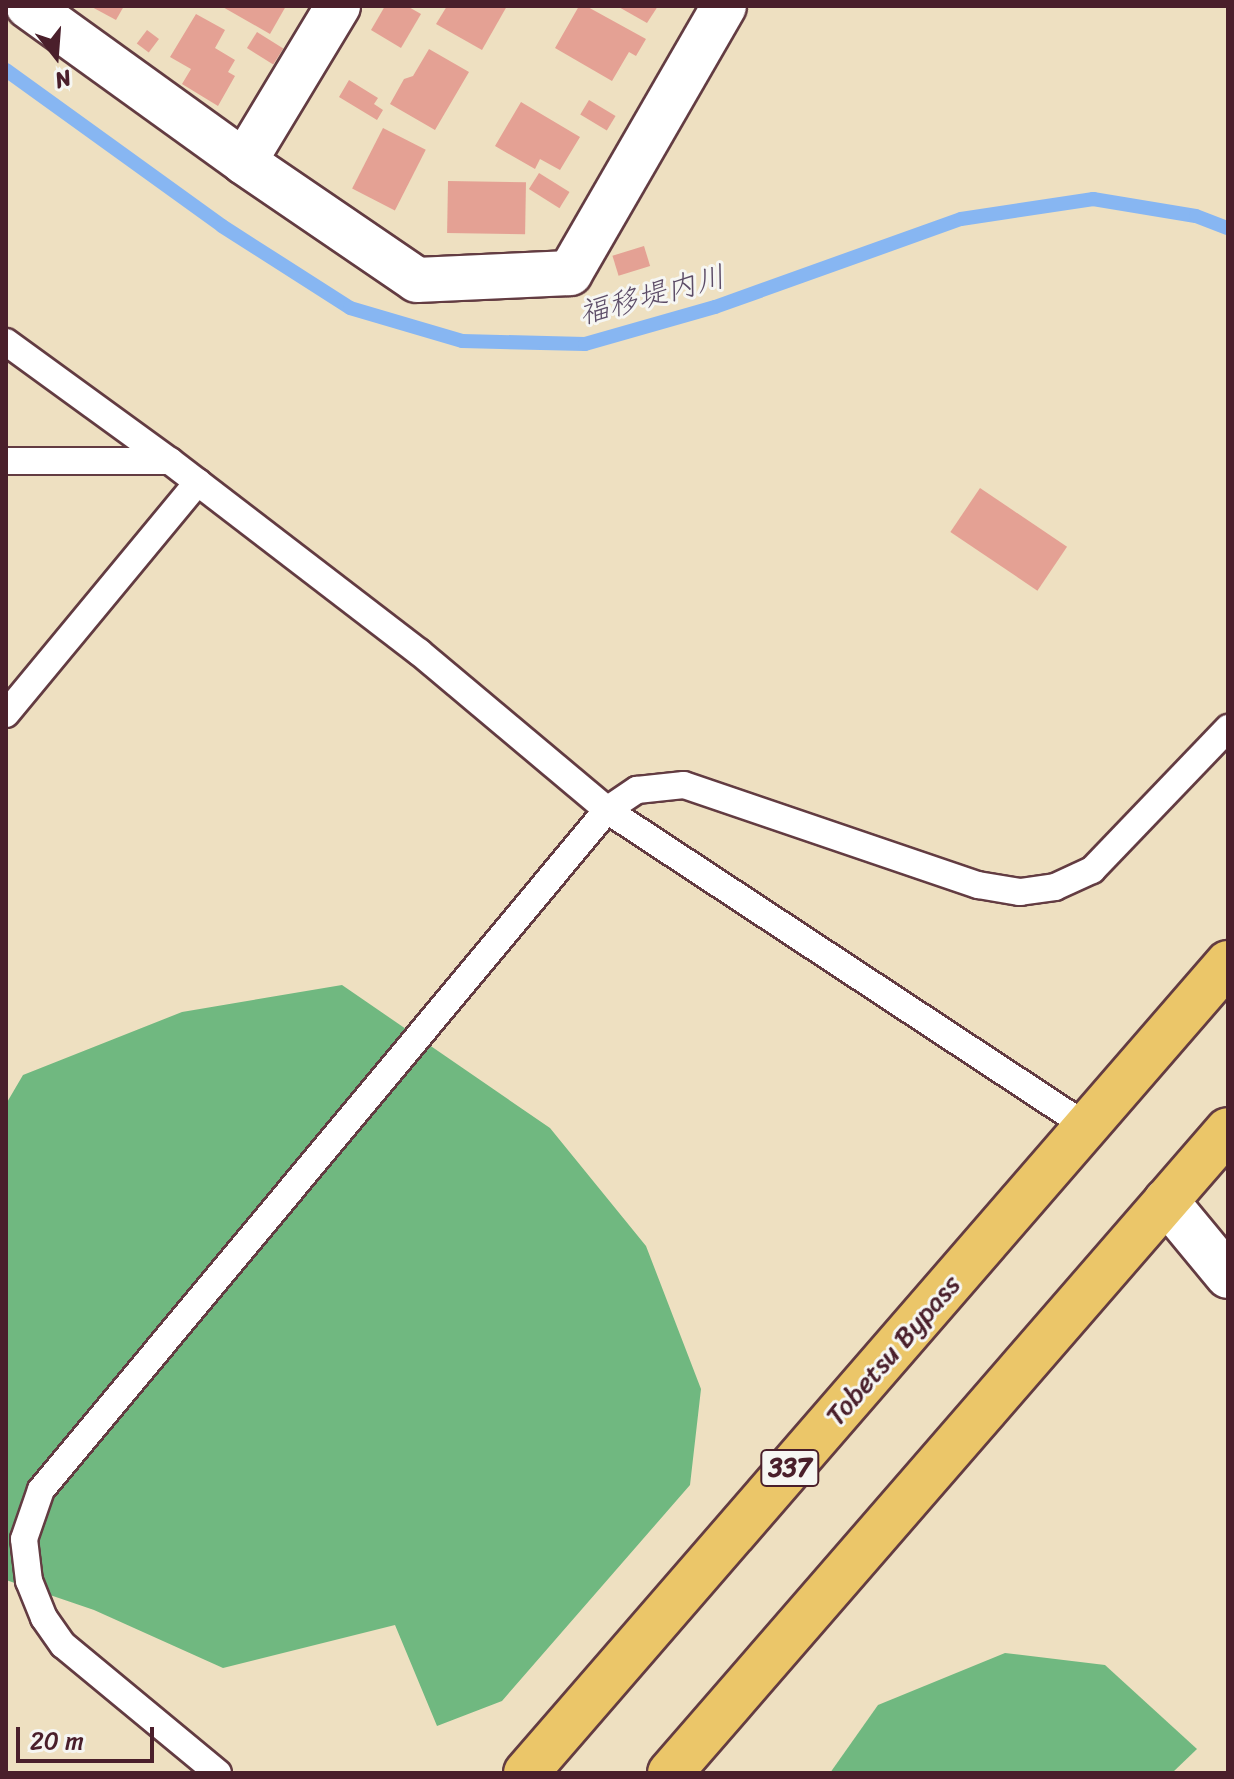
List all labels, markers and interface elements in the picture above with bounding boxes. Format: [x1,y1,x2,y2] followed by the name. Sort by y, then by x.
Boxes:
[16,16,96,96] north arrow
[50,59,76,100] text: N
[575,258,729,332] water label: 福移堤内川
[819,1268,967,1432] street label: Tobetsu Bypass
[760,1446,820,1490] road number: 337
[20,1711,158,1761] scale bar
[30,1720,84,1762] text: 20 m

